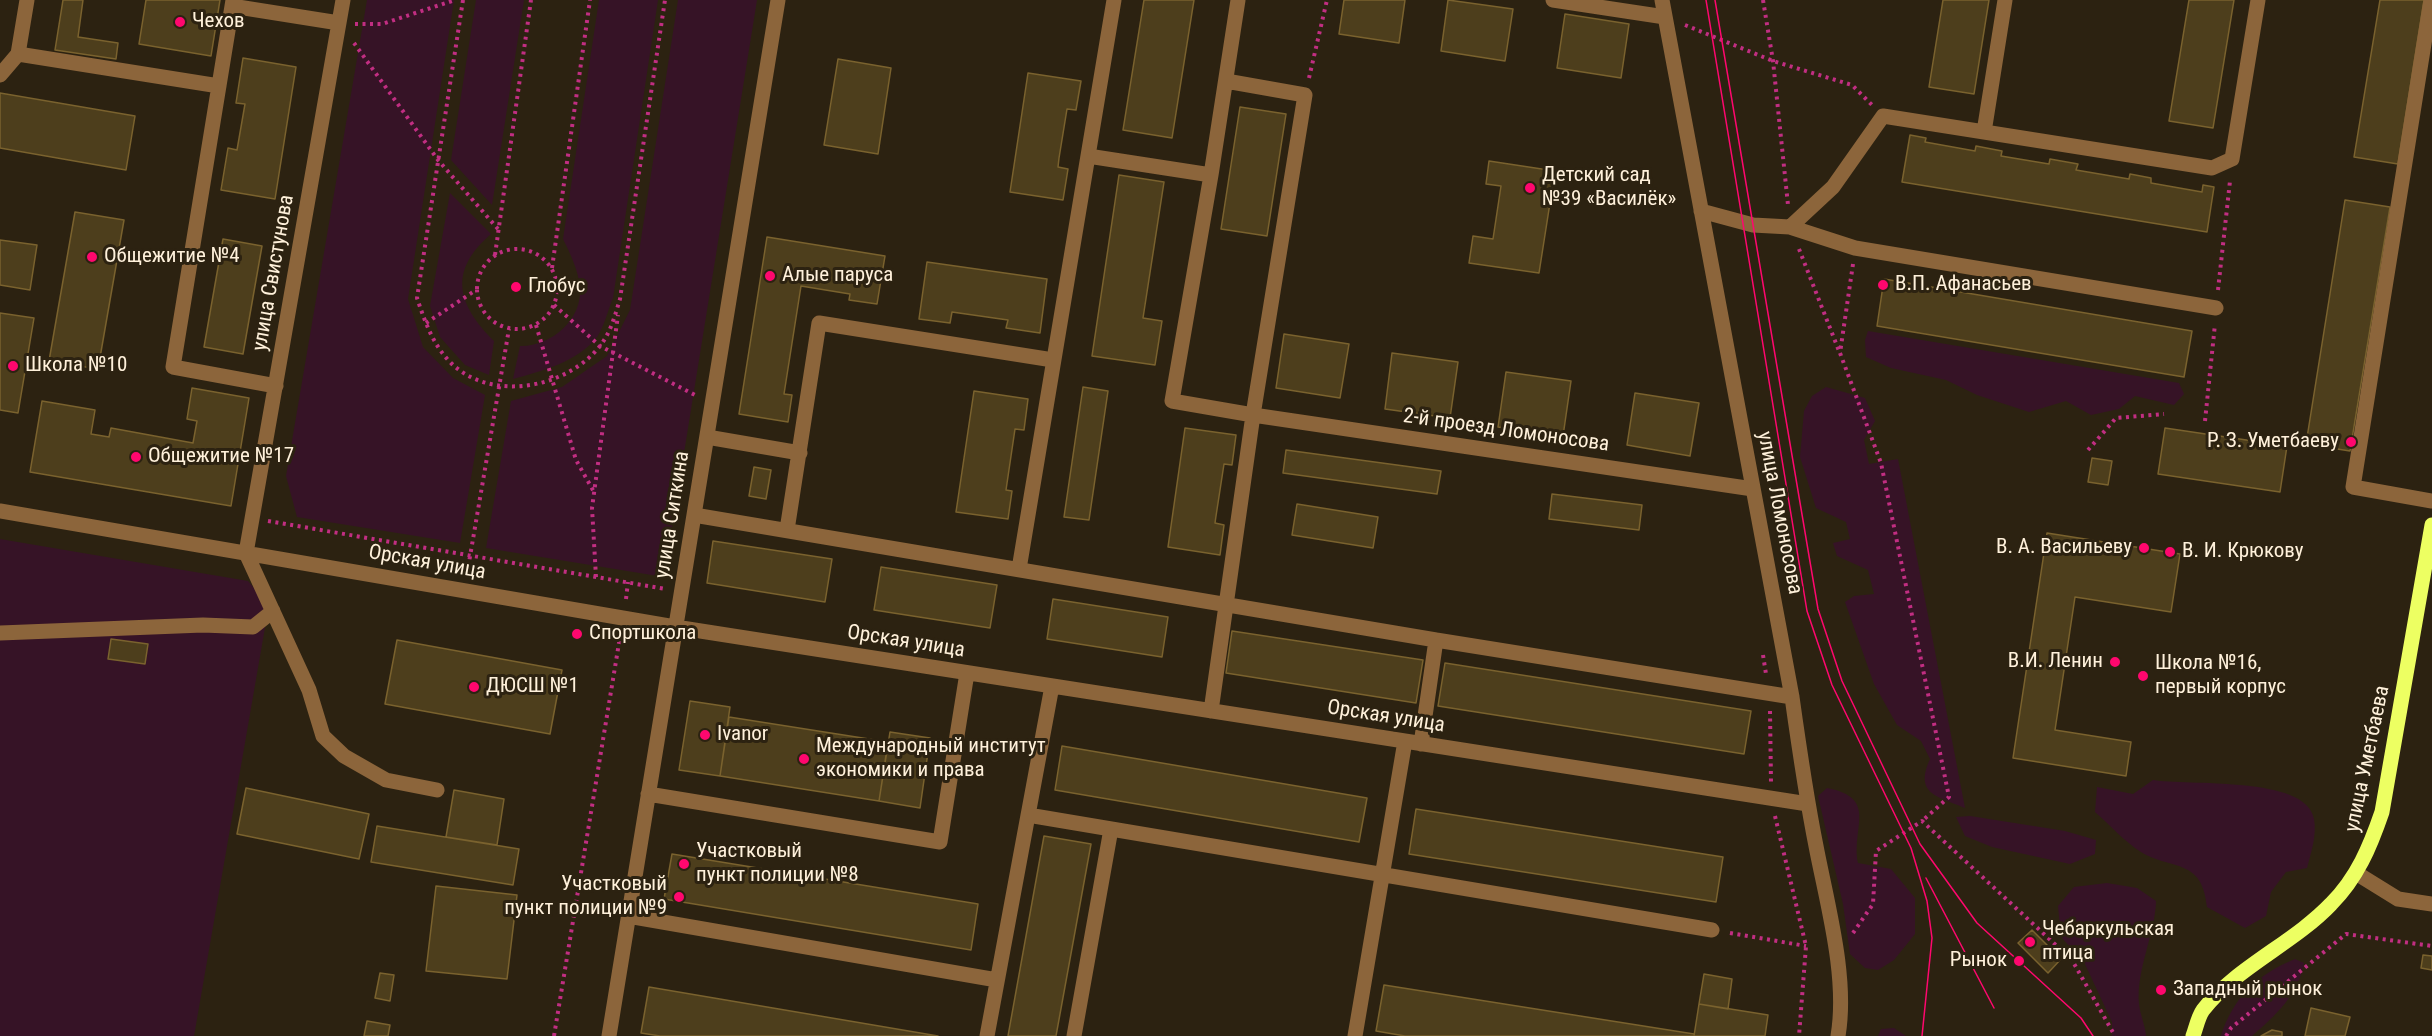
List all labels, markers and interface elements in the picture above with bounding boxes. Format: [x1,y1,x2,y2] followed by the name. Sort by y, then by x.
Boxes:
[192,9,245,35] place label: Чехов
[173,15,187,29] marker: Чехов
[1542,163,1676,213] place label: Детский сад №39 «Василёк»
[1523,181,1537,195] marker: Детский сад №39 «Василёк»
[248,193,300,353] street label: улица Свистунова
[104,244,240,270] place label: Общежитие №4
[85,250,99,264] marker: Общежитие №4
[782,263,893,289] place label: Алые паруса
[763,269,777,283] marker: Алые паруса
[1895,272,2032,298] place label: В.П. Афанасьев
[528,274,586,300] place label: Глобус
[1876,278,1890,292] marker: В.П. Афанасьев
[509,280,523,294] marker: Глобус
[25,353,127,379] place label: Школа №10
[6,359,20,373] marker: Школа №10
[1401,404,1611,458] street label: 2-й проезд Ломоносова
[1751,429,1807,597] street label: улица Ломоносова
[2207,429,2339,455] place label: Р. З. Уметбаеву
[2344,435,2358,449] marker: Р. З. Уметбаеву
[148,444,294,470] place label: Общежитие №17
[650,449,696,581] street label: улица Ситкина
[129,450,143,464] marker: Общежитие №17
[1996,535,2132,561] place label: В. А. Васильеву
[2182,539,2304,565] place label: В. И. Крюкову
[366,540,488,586] street label: Орская улица
[2137,541,2151,555] marker: В. А. Васильеву
[2163,545,2177,559] marker: В. И. Крюкову
[845,620,967,664] street label: Орская улица
[589,621,696,647] place label: Спортшкола
[570,627,584,641] marker: Спортшкола
[2008,649,2103,675] place label: В.И. Ленин
[2155,651,2286,701] place label: Школа №16, первый корпус
[2108,655,2122,669] marker: В.И. Ленин
[2136,669,2150,683] marker: Школа №16, первый корпус
[486,674,579,700] place label: ДЮСШ №1
[467,680,481,694] marker: ДЮСШ №1
[2340,683,2396,835] street label: улица Уметбаева
[1325,695,1447,739] street label: Орская улица
[717,722,768,748] place label: Ivanor
[698,728,712,742] marker: Ivanor
[816,734,1046,784] place label: Международный институт экономики и права
[797,752,811,766] marker: Международный институт экономики и права
[696,839,859,889] place label: Участковый пункт полиции №8
[677,857,691,871] marker: Участковый пункт полиции №8
[504,872,667,922] place label: Участковый пункт полиции №9
[672,890,686,904] marker: Участковый пункт полиции №9
[2042,917,2174,967] place label: Чебаркульская птица
[2023,935,2037,949] marker: Чебаркульская птица
[1950,948,2007,974] place label: Рынок
[2012,954,2026,968] marker: Рынок
[2173,977,2322,1003] place label: Западный рынок
[2154,983,2168,997] marker: Западный рынок

